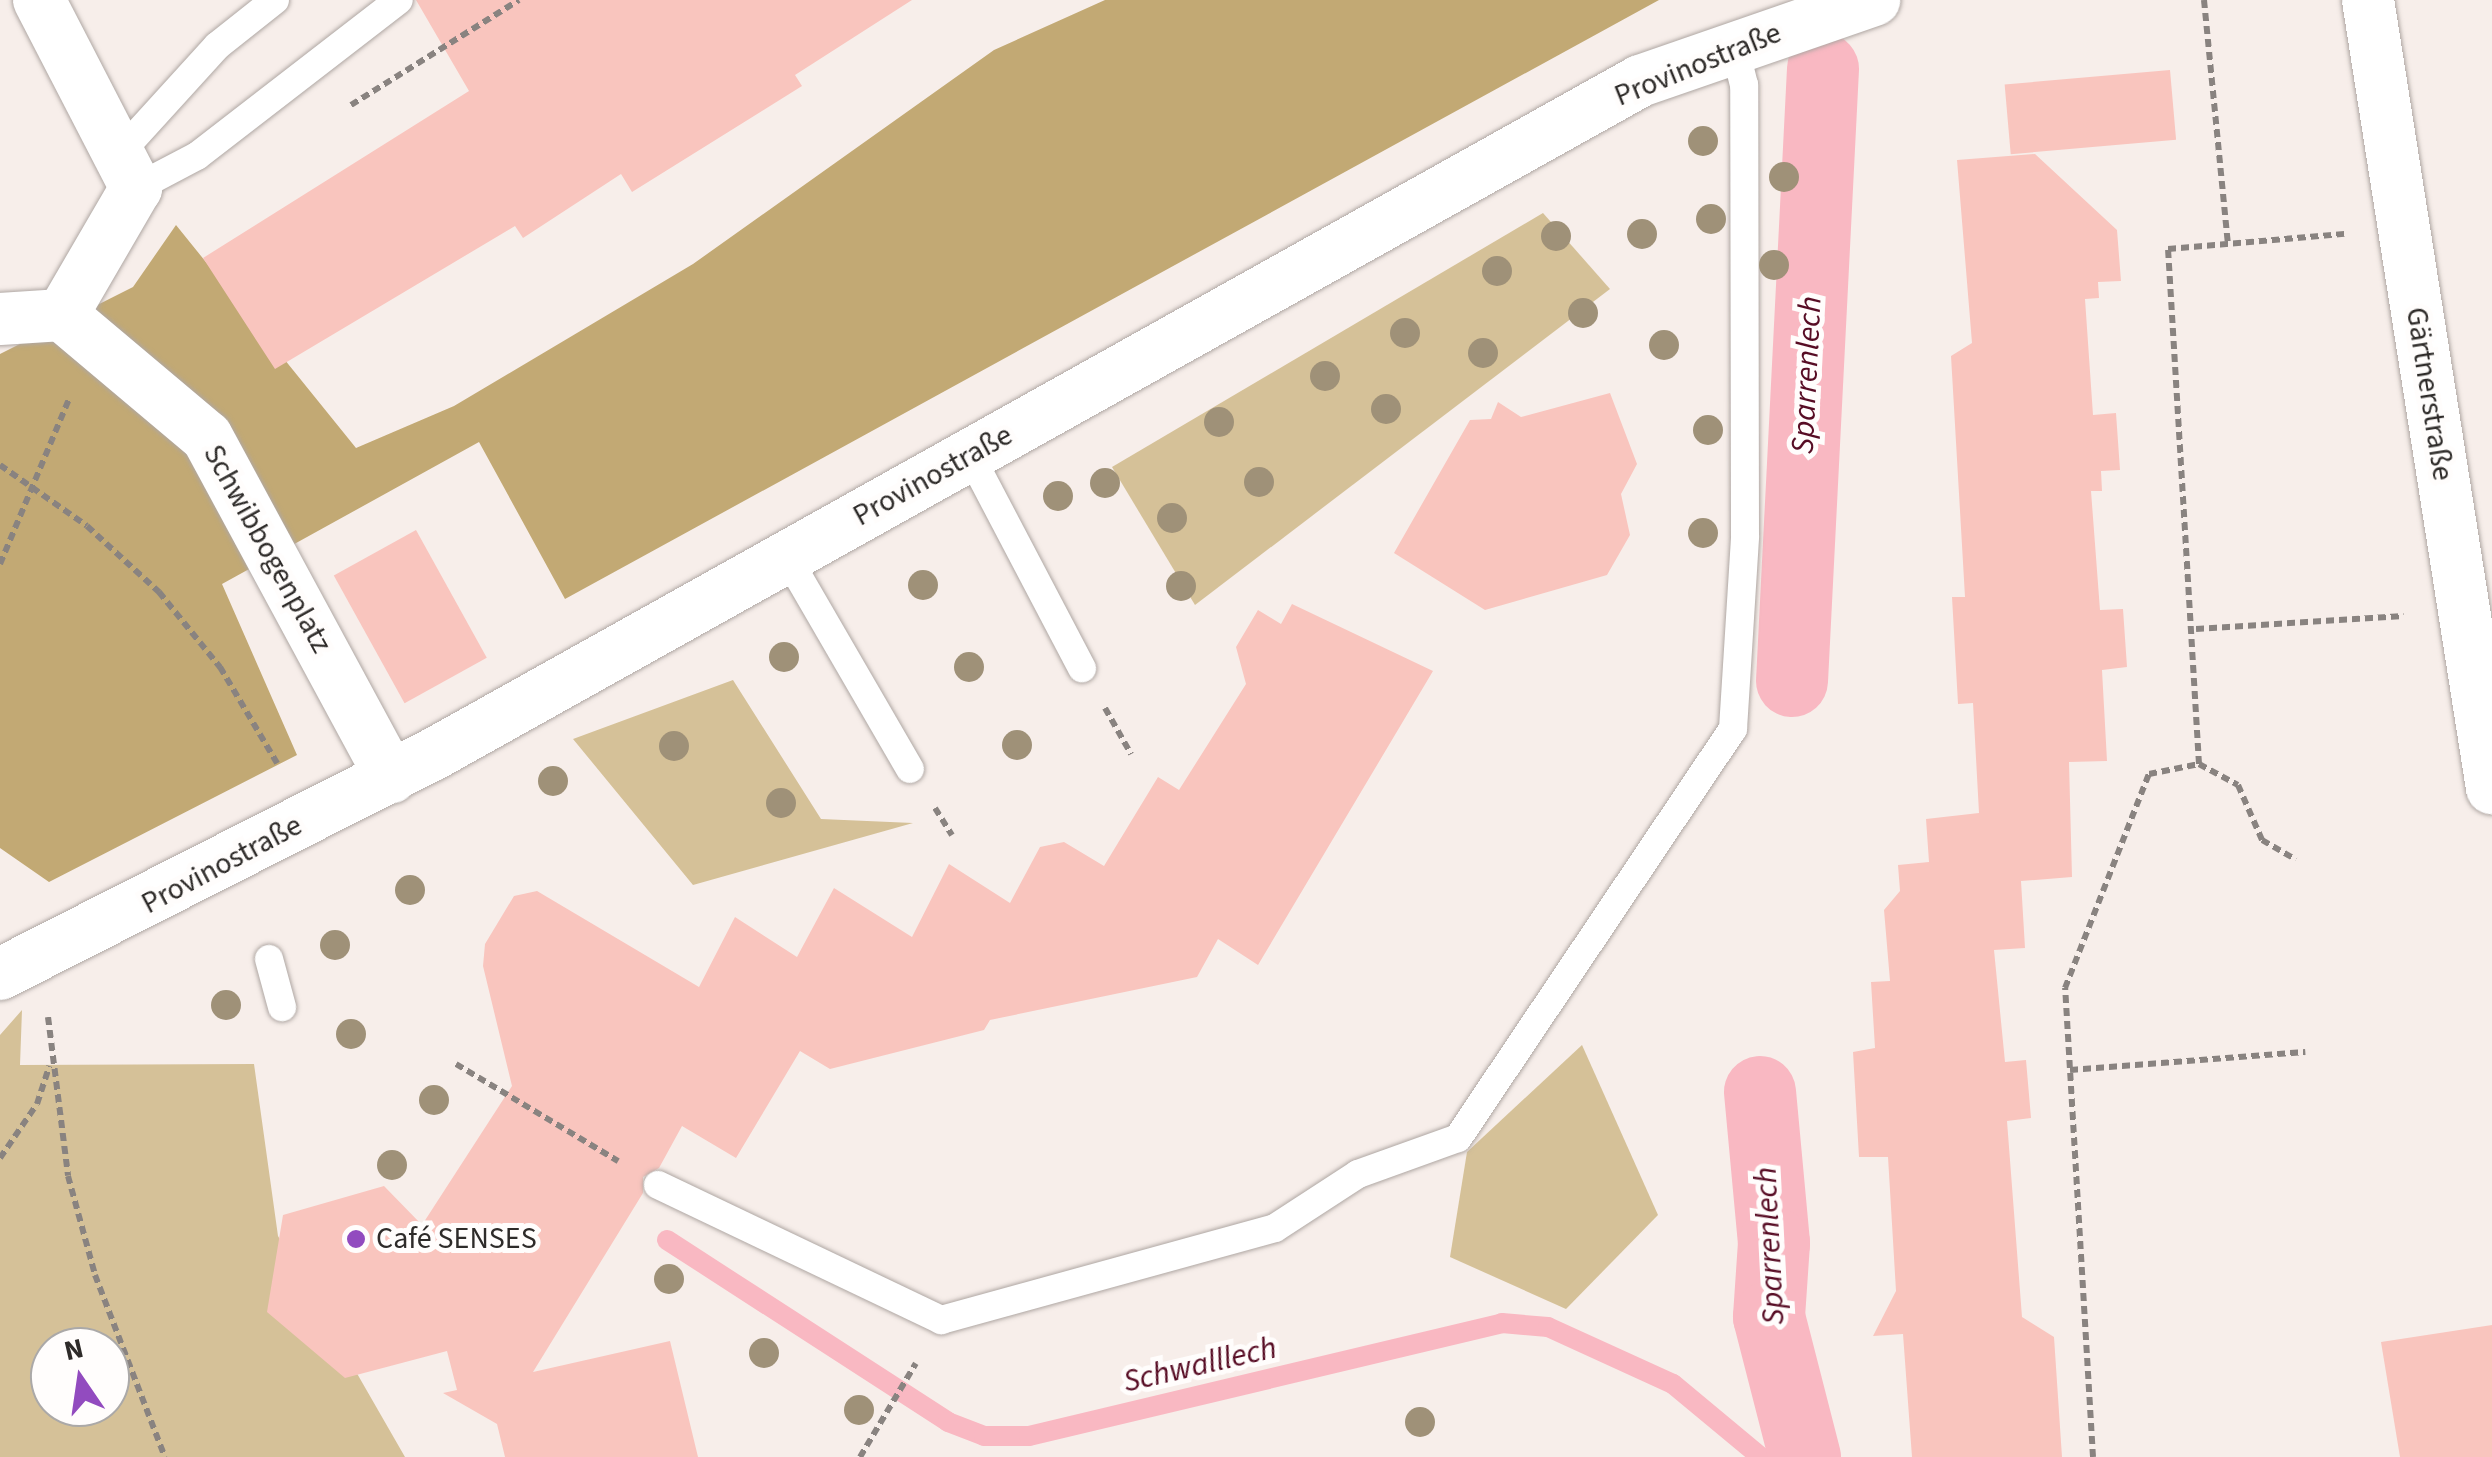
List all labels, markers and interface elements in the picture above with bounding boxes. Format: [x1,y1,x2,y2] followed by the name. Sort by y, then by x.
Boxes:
[1610,15,1786,115] street label: Provinostraße
[1784,295,1830,455] water label: Sparrenlech
[2398,305,2460,483] street label: Gärtnerstraße
[847,418,1019,534] street label: Provinostraße
[195,439,339,659] street label: Schwibbogenplatz
[136,808,308,922] street label: Provinostraße
[1747,1166,1793,1326] water label: Sparrenlech
[376,1221,537,1257] place label: Café SENSES
[345,1228,367,1250] marker: Café SENSES
[30,1327,130,1427] north arrow
[60,1328,87,1371] text: N
[1120,1329,1280,1401] water label: Schwalllech

